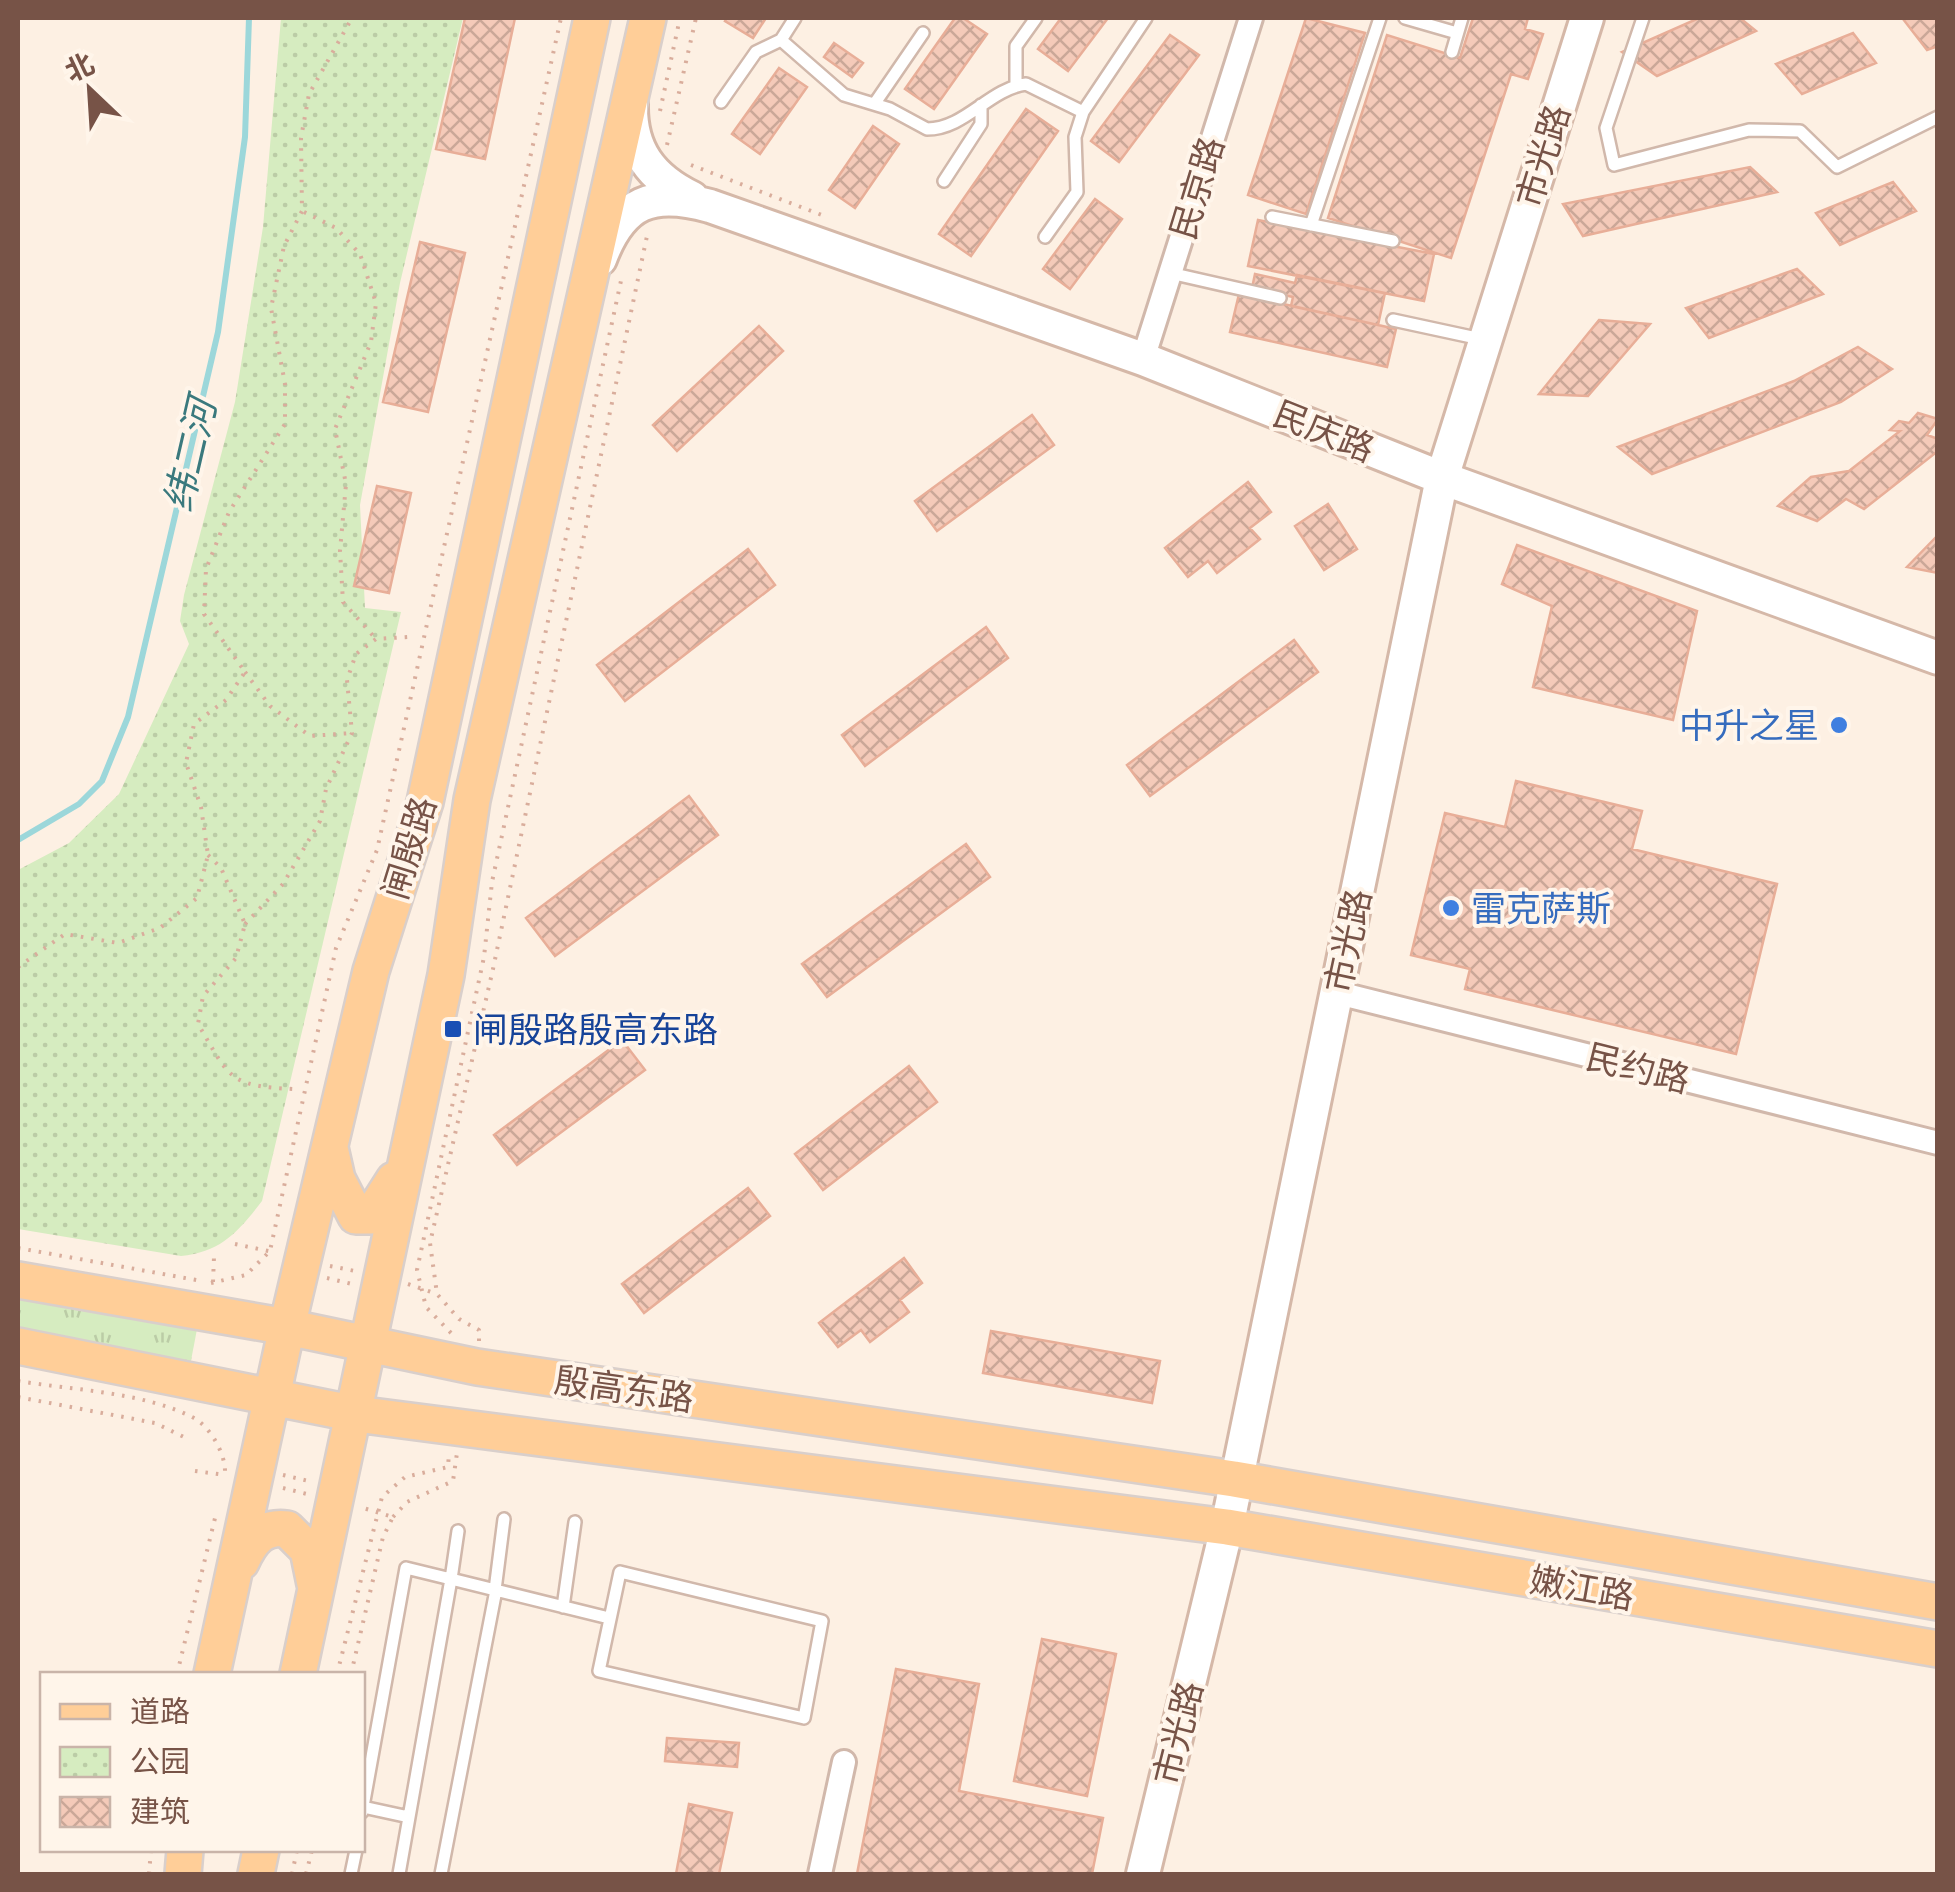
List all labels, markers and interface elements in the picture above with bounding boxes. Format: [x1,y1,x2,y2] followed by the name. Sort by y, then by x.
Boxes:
[40,40,140,140] north arrow
[59,44,101,91] text: 北
[1504,99,1582,213] street label: 市光路
[1158,131,1236,245] street label: 民京路
[151,387,230,517] water label: 纬二河
[1266,389,1382,473] street label: 民庆路
[1679,701,1819,750] place label: 中升之星
[1828,714,1850,736] marker: 中升之星
[370,791,448,905] street label: 闸殷路
[1471,884,1611,933] place label: 雷克萨斯
[1313,885,1383,997] street label: 市光路
[1440,897,1462,919] marker: 雷克萨斯
[473,1005,718,1054] place label: 闸殷路殷高东路
[442,1018,464,1040] marker: 闸殷路殷高东路
[1581,1032,1695,1104] street label: 民约路
[551,1355,697,1423] street label: 殷高东路
[1526,1555,1638,1621] street label: 嫩江路
[40,1672,365,1852] legend
[1142,1676,1214,1790] street label: 市光路
[130,1690,190,1733] text: 道路
[130,1740,190,1783] text: 公园
[130,1790,190,1833] text: 建筑

